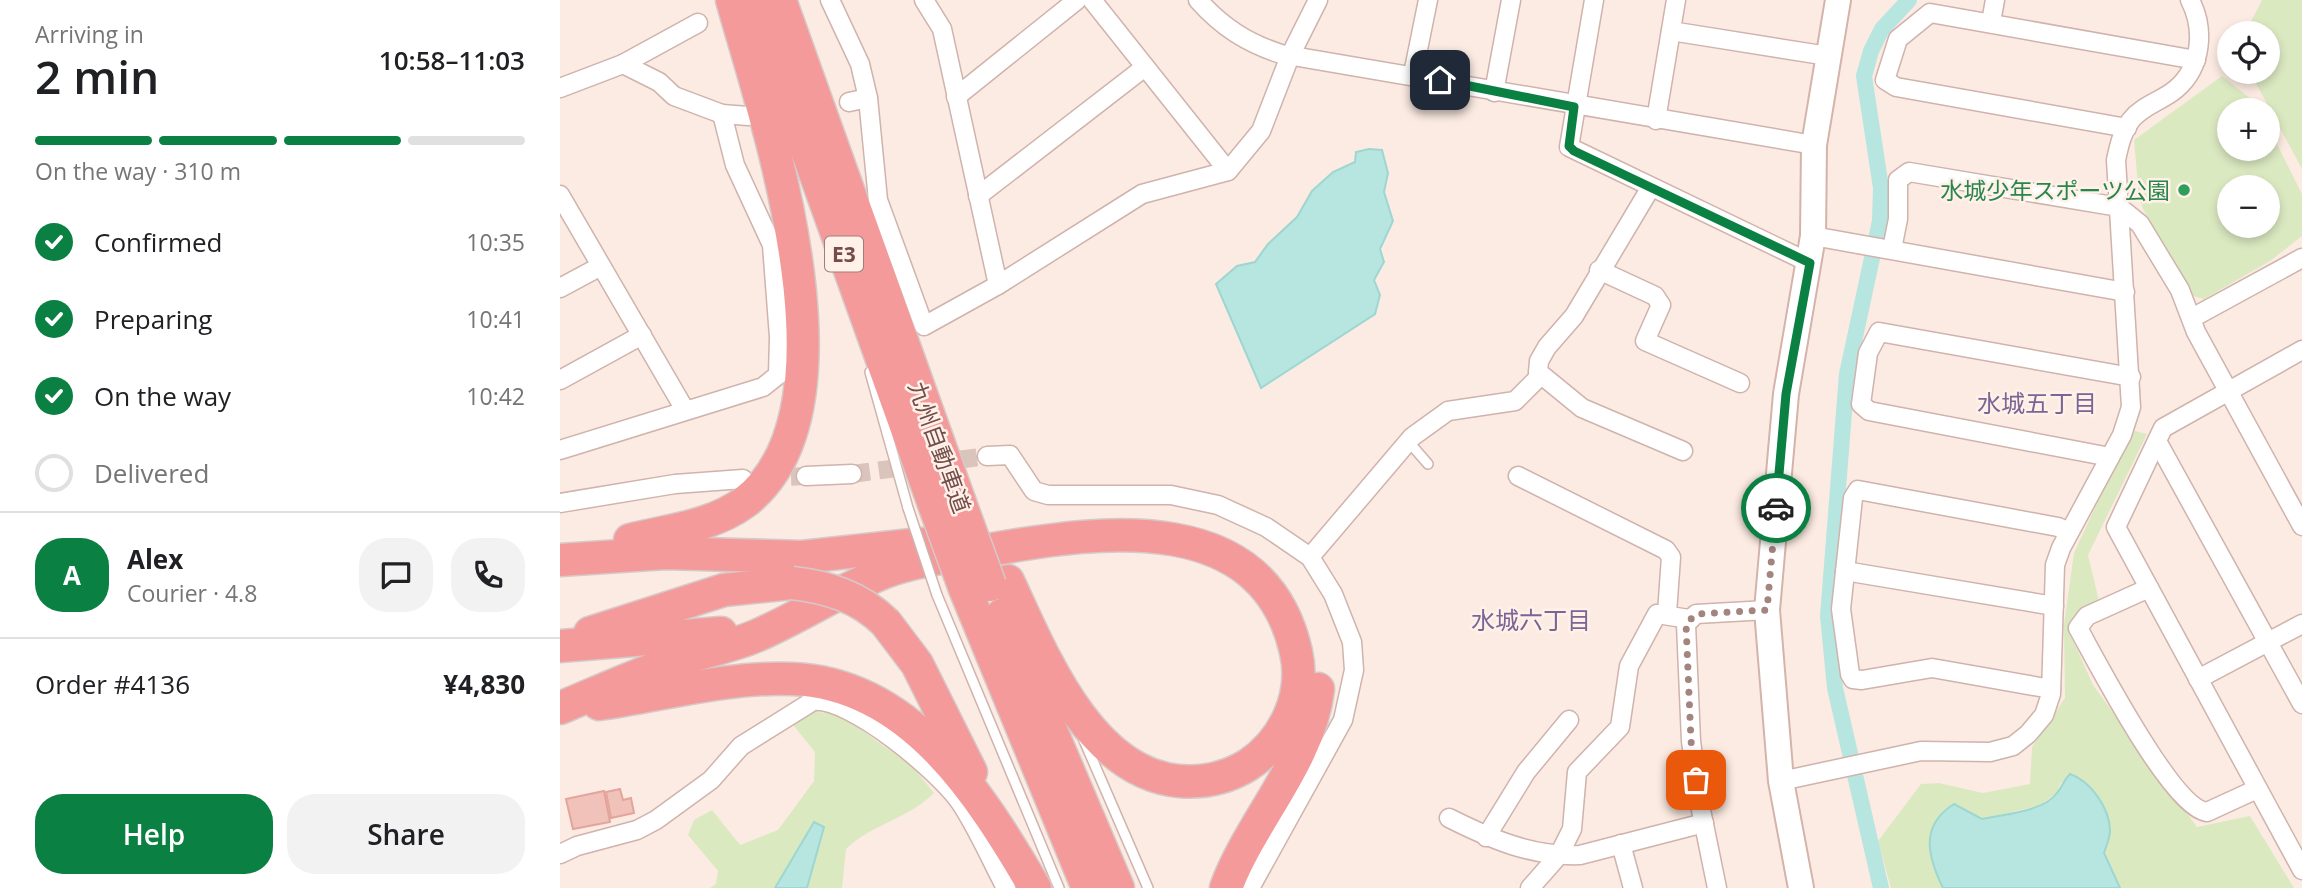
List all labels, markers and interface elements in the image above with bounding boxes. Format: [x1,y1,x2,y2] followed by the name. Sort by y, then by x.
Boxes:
[35,18,144,50] text: Arriving in
[2217,21,2280,238] map controls
[2217,21,2280,84] button: locate
[379,42,525,78] text: 10:58–11:03
[35,45,159,107] text: 2 min
[1410,50,1470,110] pin
[1421,61,1459,99] icon: home
[2217,98,2280,161] button: +
[35,155,241,187] text: On the way · 310 m
[1940,174,2170,206] place label: 水城少年スポーツ公園
[2217,175,2280,238] button: −
[2176,182,2192,198] marker: 水城少年スポーツ公園
[35,223,73,261] icon: check
[94,224,222,260] text: Confirmed
[466,226,525,258] text: 10:35
[825,236,863,272] road number: E3
[35,300,73,338] icon: check
[94,301,212,337] text: Preparing
[466,303,525,335] text: 10:41
[35,377,73,415] icon: check
[901,377,979,517] street label: 九州自動車道
[94,378,231,414] text: On the way
[466,380,525,412] text: 10:42
[1977,386,2097,419] district label: 水城五丁目
[94,455,209,491] text: Delivered
[1741,473,1811,543] courier
[1757,489,1795,527] icon: car
[359,538,433,612] button: chat
[451,538,525,612] button: phone
[127,541,183,577] text: Alex
[63,557,81,593] text: A
[127,577,257,609] text: Courier · 4.8
[1471,603,1591,636] district label: 水城六丁目
[35,666,190,702] text: Order #4136
[443,666,525,702] text: ¥4,830
[1666,750,1726,810] pin
[1677,761,1715,799] icon: bag
[35,794,273,874] button: Help
[287,794,525,874] button: Share

